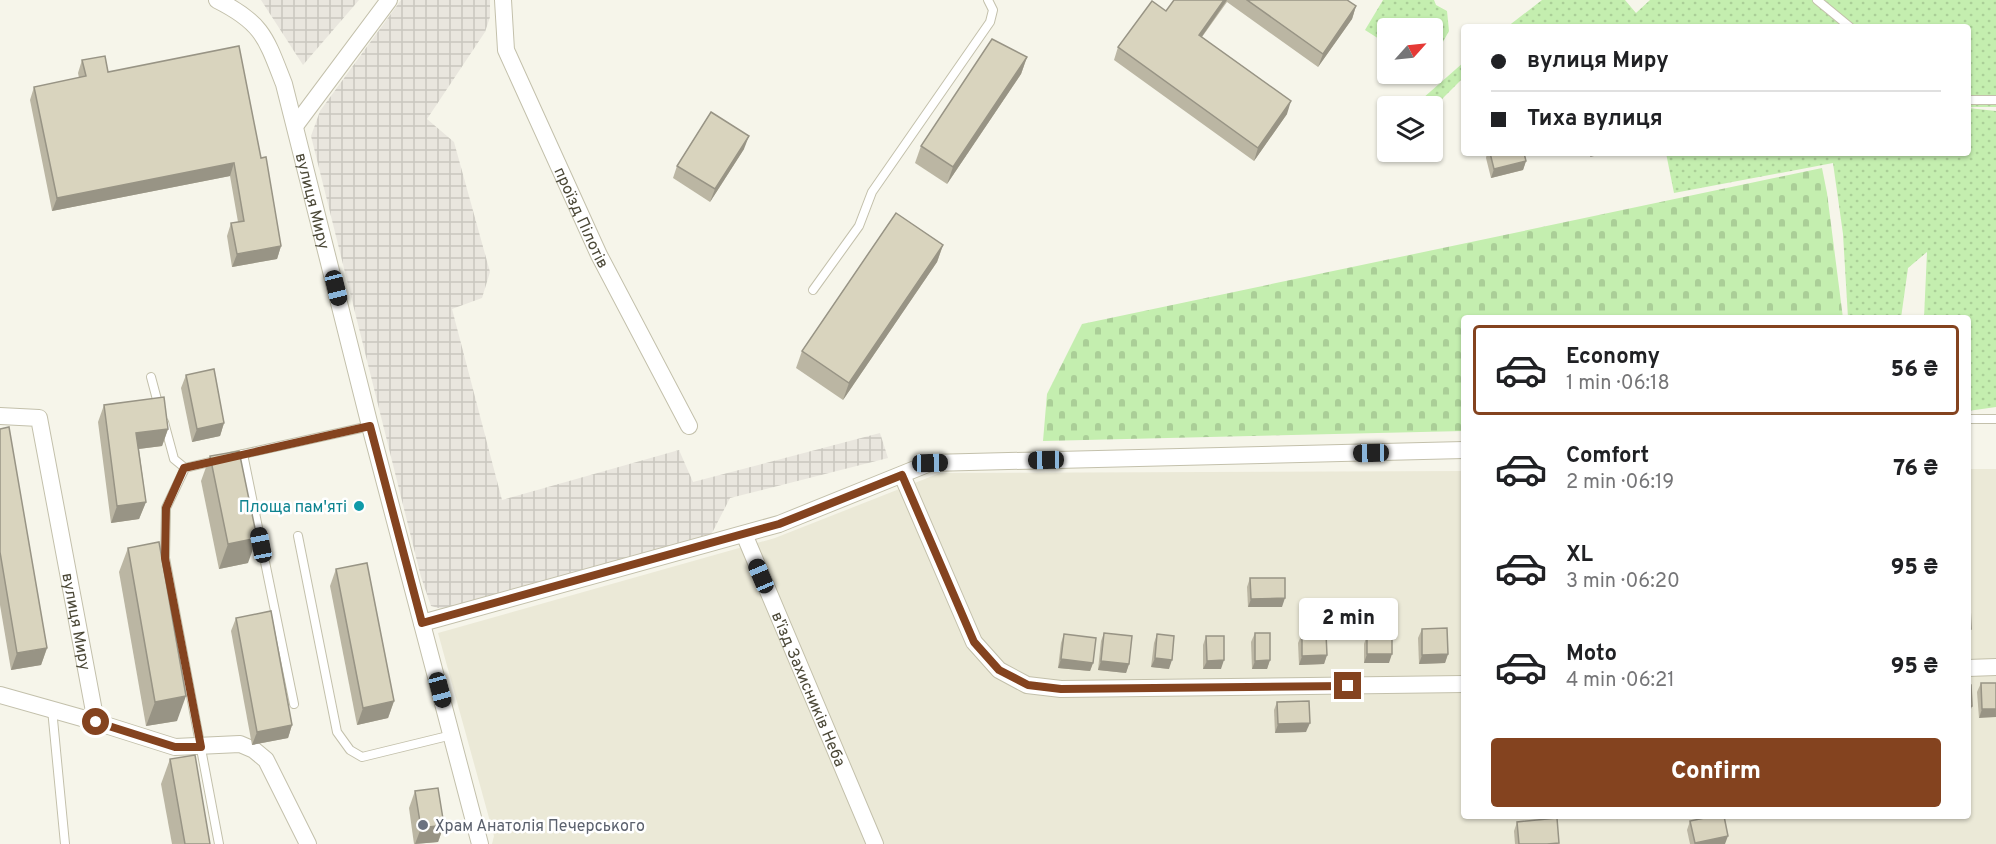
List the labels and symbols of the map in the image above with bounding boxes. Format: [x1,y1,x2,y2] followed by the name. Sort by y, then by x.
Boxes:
[1377,18,1443,84] north arrow
[290,151,333,252] street label: вулиця Миру
[549,165,612,272] street label: проїзд Пілотів
[323,268,349,308] car
[1353,444,1389,462] car
[1028,451,1064,469] car
[912,454,948,472] car
[239,498,347,518] place label: Площа пам'яті
[352,499,366,513] marker: Площа пам'яті
[249,526,273,564] car
[746,556,776,596] car
[56,571,94,672] street label: вулиця Миру
[1298,599,1398,641] callout: 2 min
[766,609,849,770] street label: в'їзд Захисників Неба
[427,670,453,710] car
[1334,672,1361,699] route end
[82,708,109,735] route start
[435,817,645,837] place label: Храм Анатолія Печерського
[416,818,430,832] marker: Храм Анатолія Печерського

